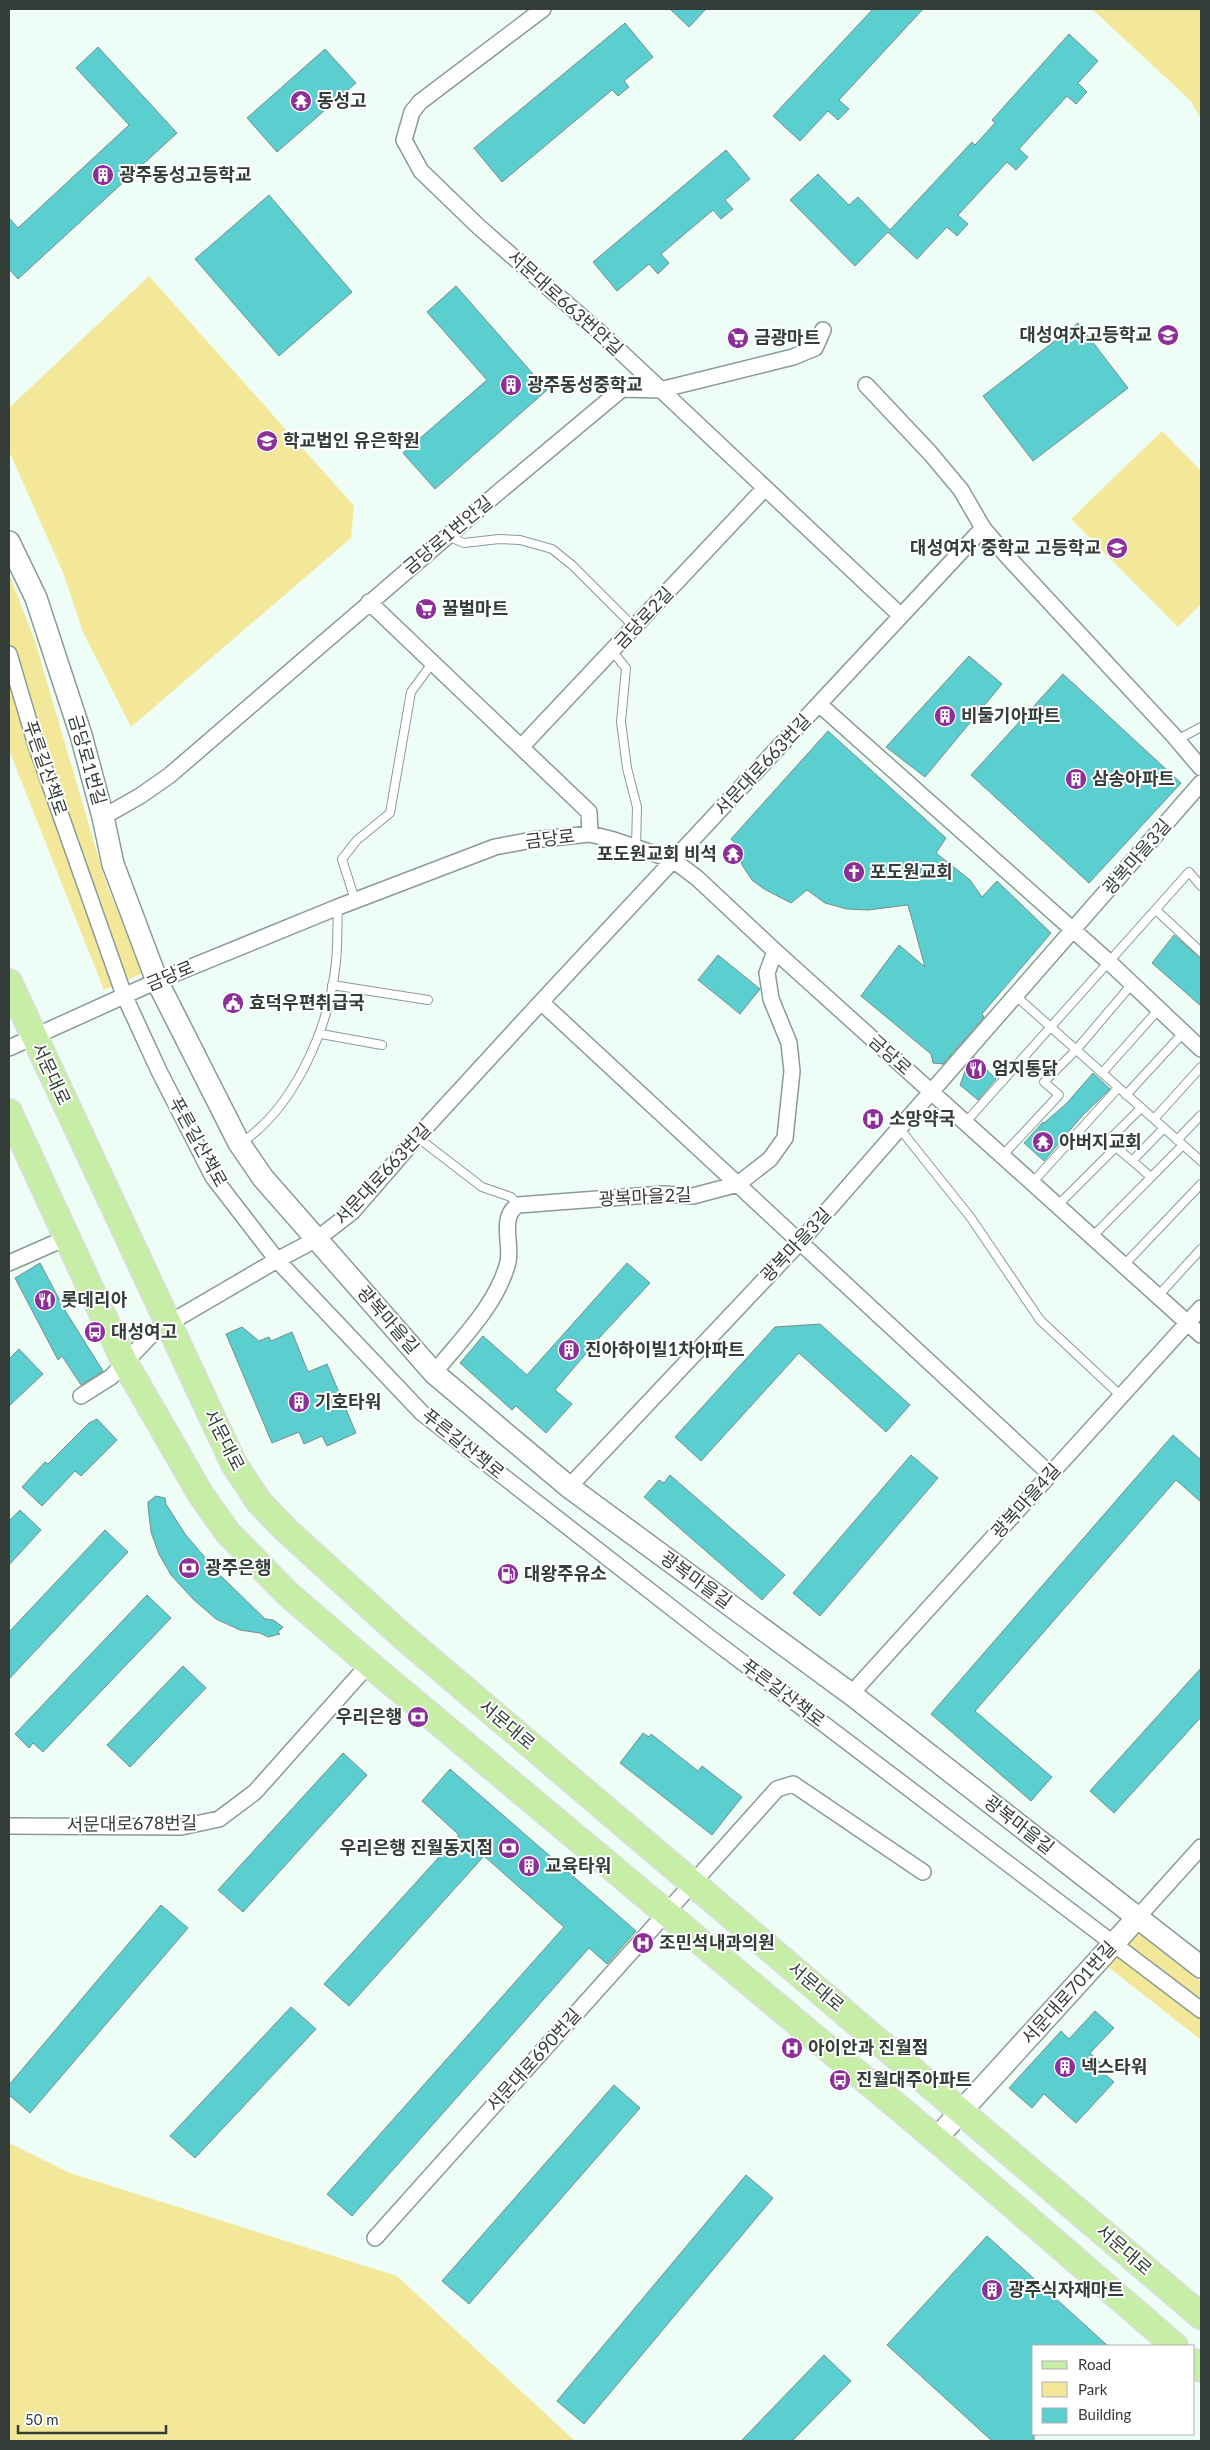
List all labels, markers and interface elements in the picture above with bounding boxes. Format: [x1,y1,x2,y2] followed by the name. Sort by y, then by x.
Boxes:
[289,89,313,113] temple icon: 동성고
[317,89,367,111] place label: 동성고
[91,163,115,187] building icon: 광주동성고등학교
[119,163,251,185] place label: 광주동성고등학교
[504,245,628,360] street label: 서문대로663번안길
[1020,323,1152,345] place label: 대성여자고등학교
[1156,323,1180,347] school or university icon: 대성여자고등학교
[726,326,750,350] supermarket icon: 금광마트
[754,326,820,348] place label: 금광마트
[499,373,523,397] building icon: 광주동성중학교
[527,373,643,395] place label: 광주동성중학교
[255,429,279,453] school or university icon: 학교법인 유은학원
[283,429,420,451] place label: 학교법인 유은학원
[398,491,496,578] street label: 금당로1번안길
[910,536,1101,558] place label: 대성여자 중학교 고등학교
[1105,536,1129,560] school or university icon: 대성여자 중학교 고등학교
[609,582,677,653] street label: 금당로2길
[414,597,438,621] supermarket icon: 꿀벌마트
[442,597,508,619] place label: 꿀벌마트
[933,704,957,728] building icon: 비둘기아파트
[961,704,1060,726] place label: 비둘기아파트
[710,709,815,820] street label: 서문대로663번길
[65,712,111,808] street label: 금당로1번길
[19,717,73,818] street label: 푸른길산책로
[1064,767,1088,791] building icon: 삼송아파트
[1092,767,1175,789] place label: 삼송아파트
[1097,814,1175,899] street label: 광복마을3길
[524,824,576,852] street label: 금당로
[597,842,717,864] place label: 포도원교회 비석
[721,842,745,866] temple icon: 포도원교회 비석
[842,860,866,884] church icon: 포도원교회
[870,860,953,882] place label: 포도원교회
[142,955,197,995] street label: 금당로
[221,991,245,1015] public building icon: 효덕우편취급국
[249,991,365,1013] place label: 효덕우편취급국
[865,1029,916,1079] street label: 금당로
[28,1039,76,1108] street label: 서문대로
[964,1057,988,1081] restaurant icon: 엄지통닭
[992,1057,1058,1079] place label: 엄지통닭
[165,1093,233,1190] street label: 푸른길산책로
[861,1107,885,1131] hospital icon: 소망약국
[889,1107,955,1129] place label: 소망약국
[330,1118,435,1229] street label: 서문대로663번길
[1031,1130,1055,1154] temple icon: 아버지교회
[1059,1130,1142,1152] place label: 아버지교회
[598,1183,692,1209] street label: 광복마을2길
[755,1203,835,1286] street label: 광복마을3길
[353,1281,424,1358] street label: 광복마을길
[33,1288,57,1312] restaurant icon: 롯데리아
[61,1288,128,1310] place label: 롯데리아
[83,1320,107,1344] bus stop icon: 대성여고
[111,1320,177,1342] place label: 대성여고
[557,1338,581,1362] building icon: 진아하이빌1차아파트
[585,1338,744,1360] place label: 진아하이빌1차아파트
[287,1390,311,1414] building icon: 기호타워
[315,1390,381,1412] place label: 기호타워
[418,1403,509,1483] street label: 푸른길산책로
[200,1405,250,1474] street label: 서문대로
[986,1458,1065,1542] street label: 광복마을4길
[657,1546,737,1612] street label: 광복마을길
[177,1556,201,1580] bank icon: 광주은행
[205,1556,271,1578] place label: 광주은행
[496,1562,520,1586] fuel station icon: 대왕주유소
[524,1562,607,1584] place label: 대왕주유소
[737,1654,830,1731] street label: 푸른길산책로
[475,1695,540,1754] street label: 서문대로
[336,1705,402,1727] place label: 우리은행
[406,1705,430,1729] bank icon: 우리은행
[980,1790,1059,1858] street label: 광복마을길
[66,1811,198,1835] street label: 서문대로678번길
[340,1836,493,1858] place label: 우리은행 진월동지점
[497,1836,521,1860] bank icon: 우리은행 진월동지점
[517,1854,541,1878] building icon: 교육타워
[545,1854,611,1876] place label: 교육타워
[631,1931,655,1955] hospital icon: 조민석내과의원
[659,1931,775,1953] place label: 조민석내과의원
[1016,1936,1120,2048] street label: 서문대로701번길
[784,1957,849,2016] street label: 서문대로
[481,2003,585,2115] street label: 서문대로690번길
[780,2036,804,2060] hospital icon: 아이안과 진월점
[808,2036,928,2058] place label: 아이안과 진월점
[1053,2055,1077,2079] building icon: 넥스타워
[1081,2055,1147,2077] place label: 넥스타워
[828,2068,852,2092] bus stop icon: 진월대주아파트
[856,2068,972,2090] place label: 진월대주아파트
[1092,2219,1157,2279] street label: 서문대로
[980,2278,1004,2302] building icon: 광주식자재마트
[1008,2278,1124,2300] place label: 광주식자재마트
[1032,2345,1195,2435] legend
[1078,2355,1111,2373] text: Road
[1078,2380,1108,2398] text: Park
[18,2402,165,2434] scale bar
[1078,2405,1131,2423] text: Building
[25,2410,59,2428] text: 50 m

